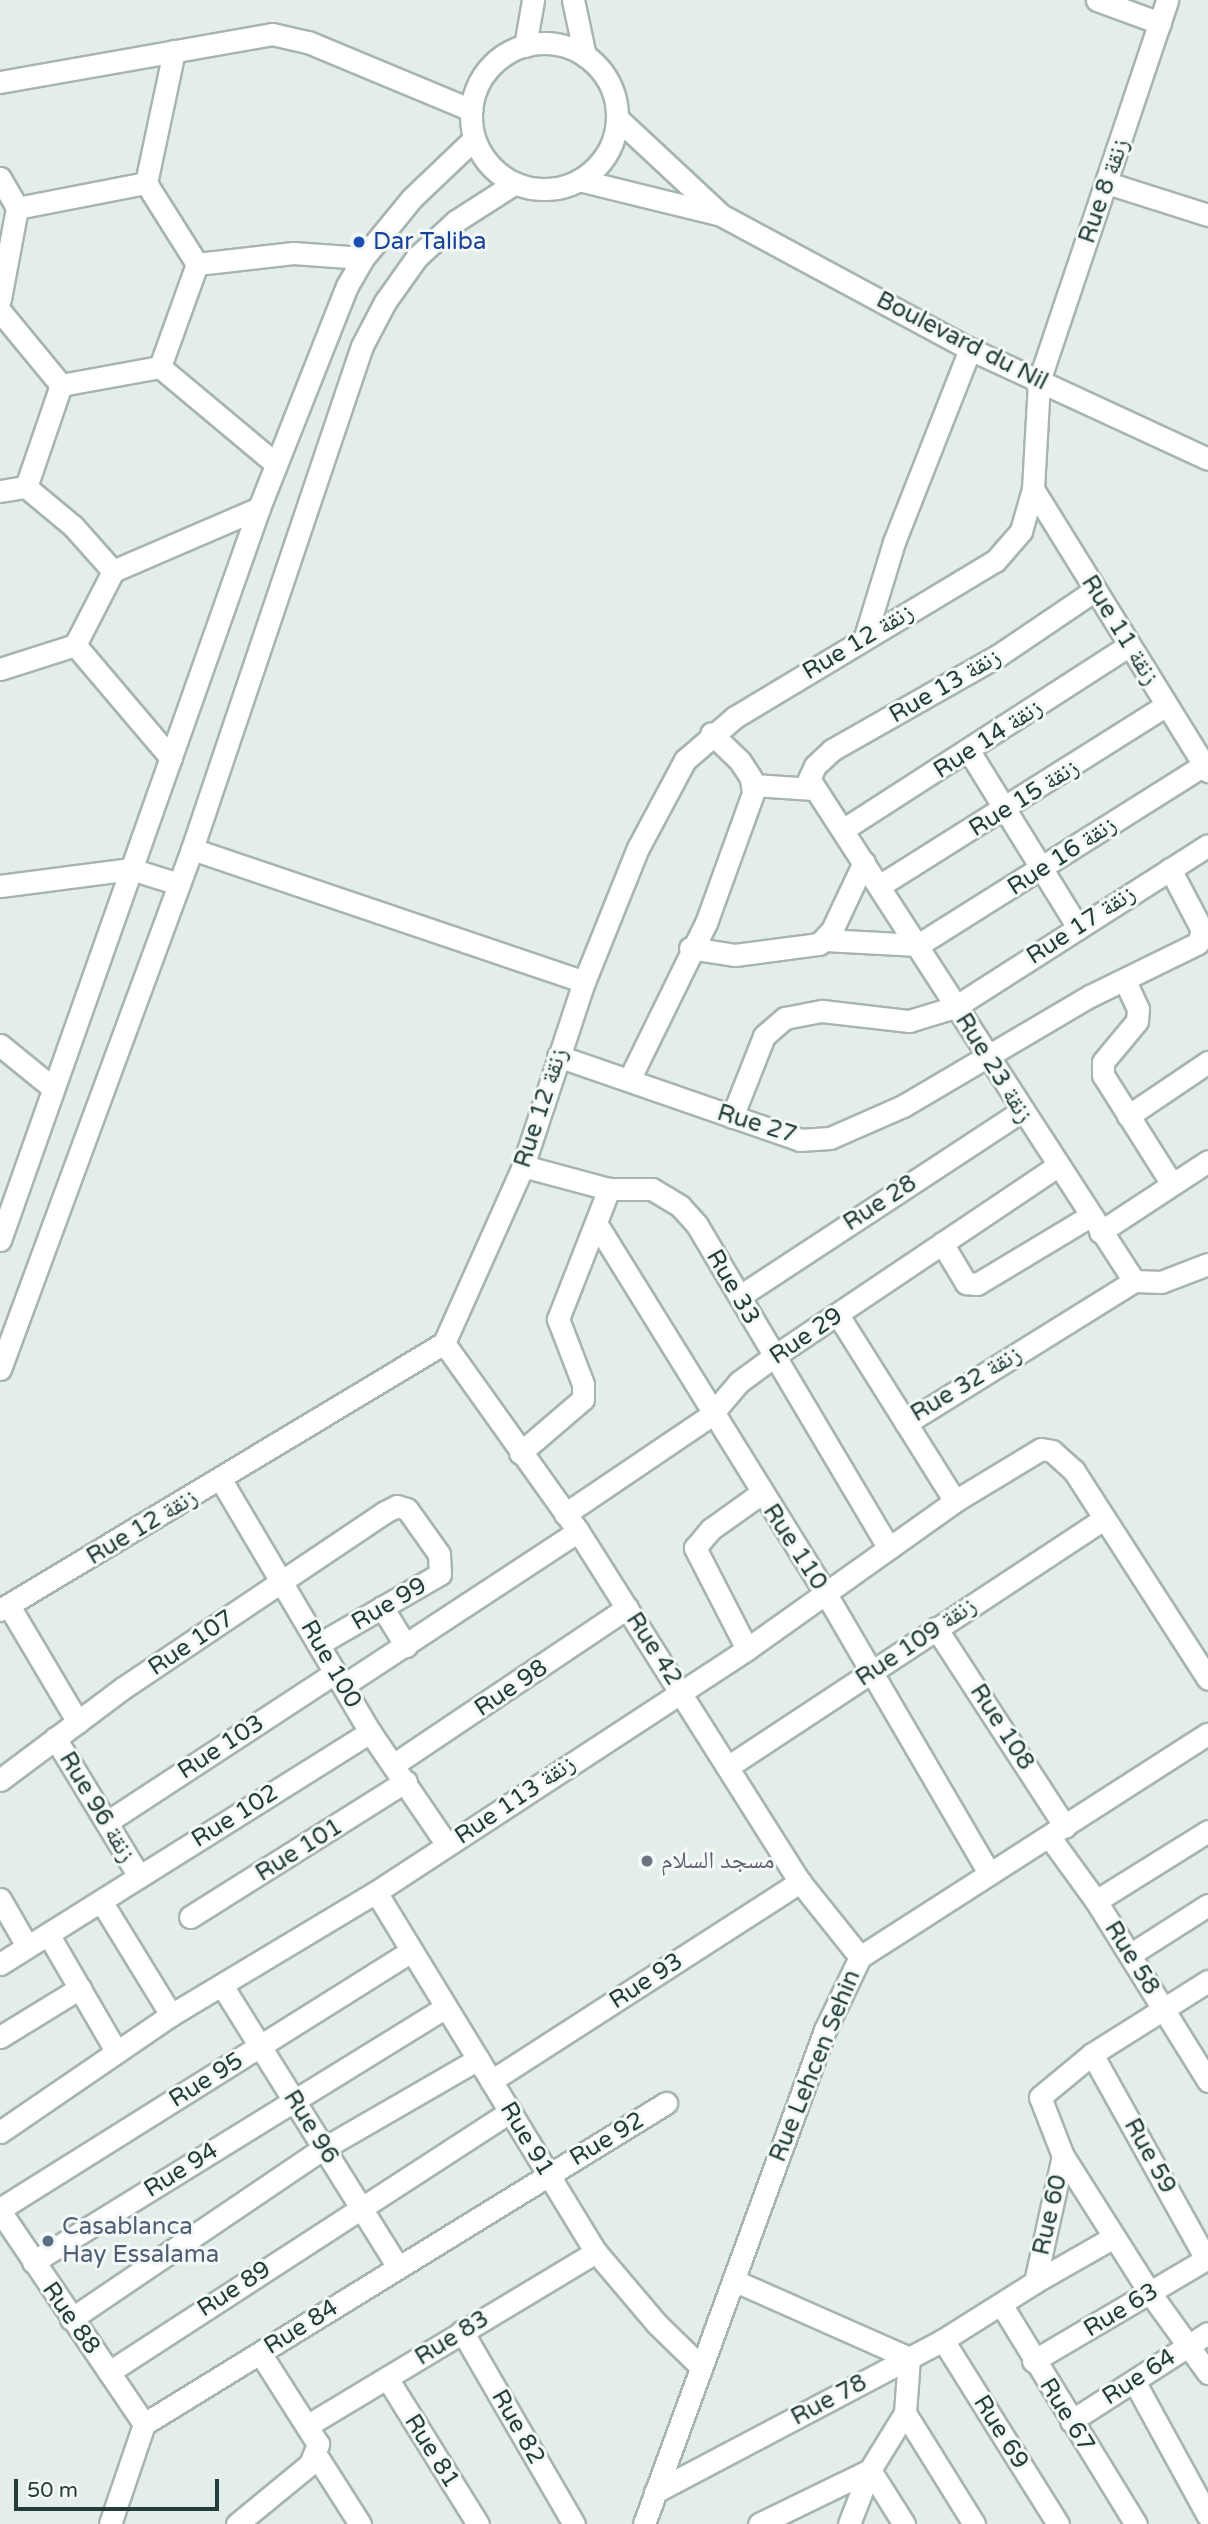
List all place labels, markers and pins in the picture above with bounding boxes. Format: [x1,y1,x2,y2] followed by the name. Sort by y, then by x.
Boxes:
[373,228,486,256] place label: Dar Taliba
[351,234,367,250] marker: Dar Taliba
[661,1847,775,1875] place label: مسجد السلام
[639,1853,655,1869] marker: مسجد السلام
[62,2213,219,2269] place label: Casablanca Hay Essalama
[40,2233,56,2249] marker: Casablanca Hay Essalama

